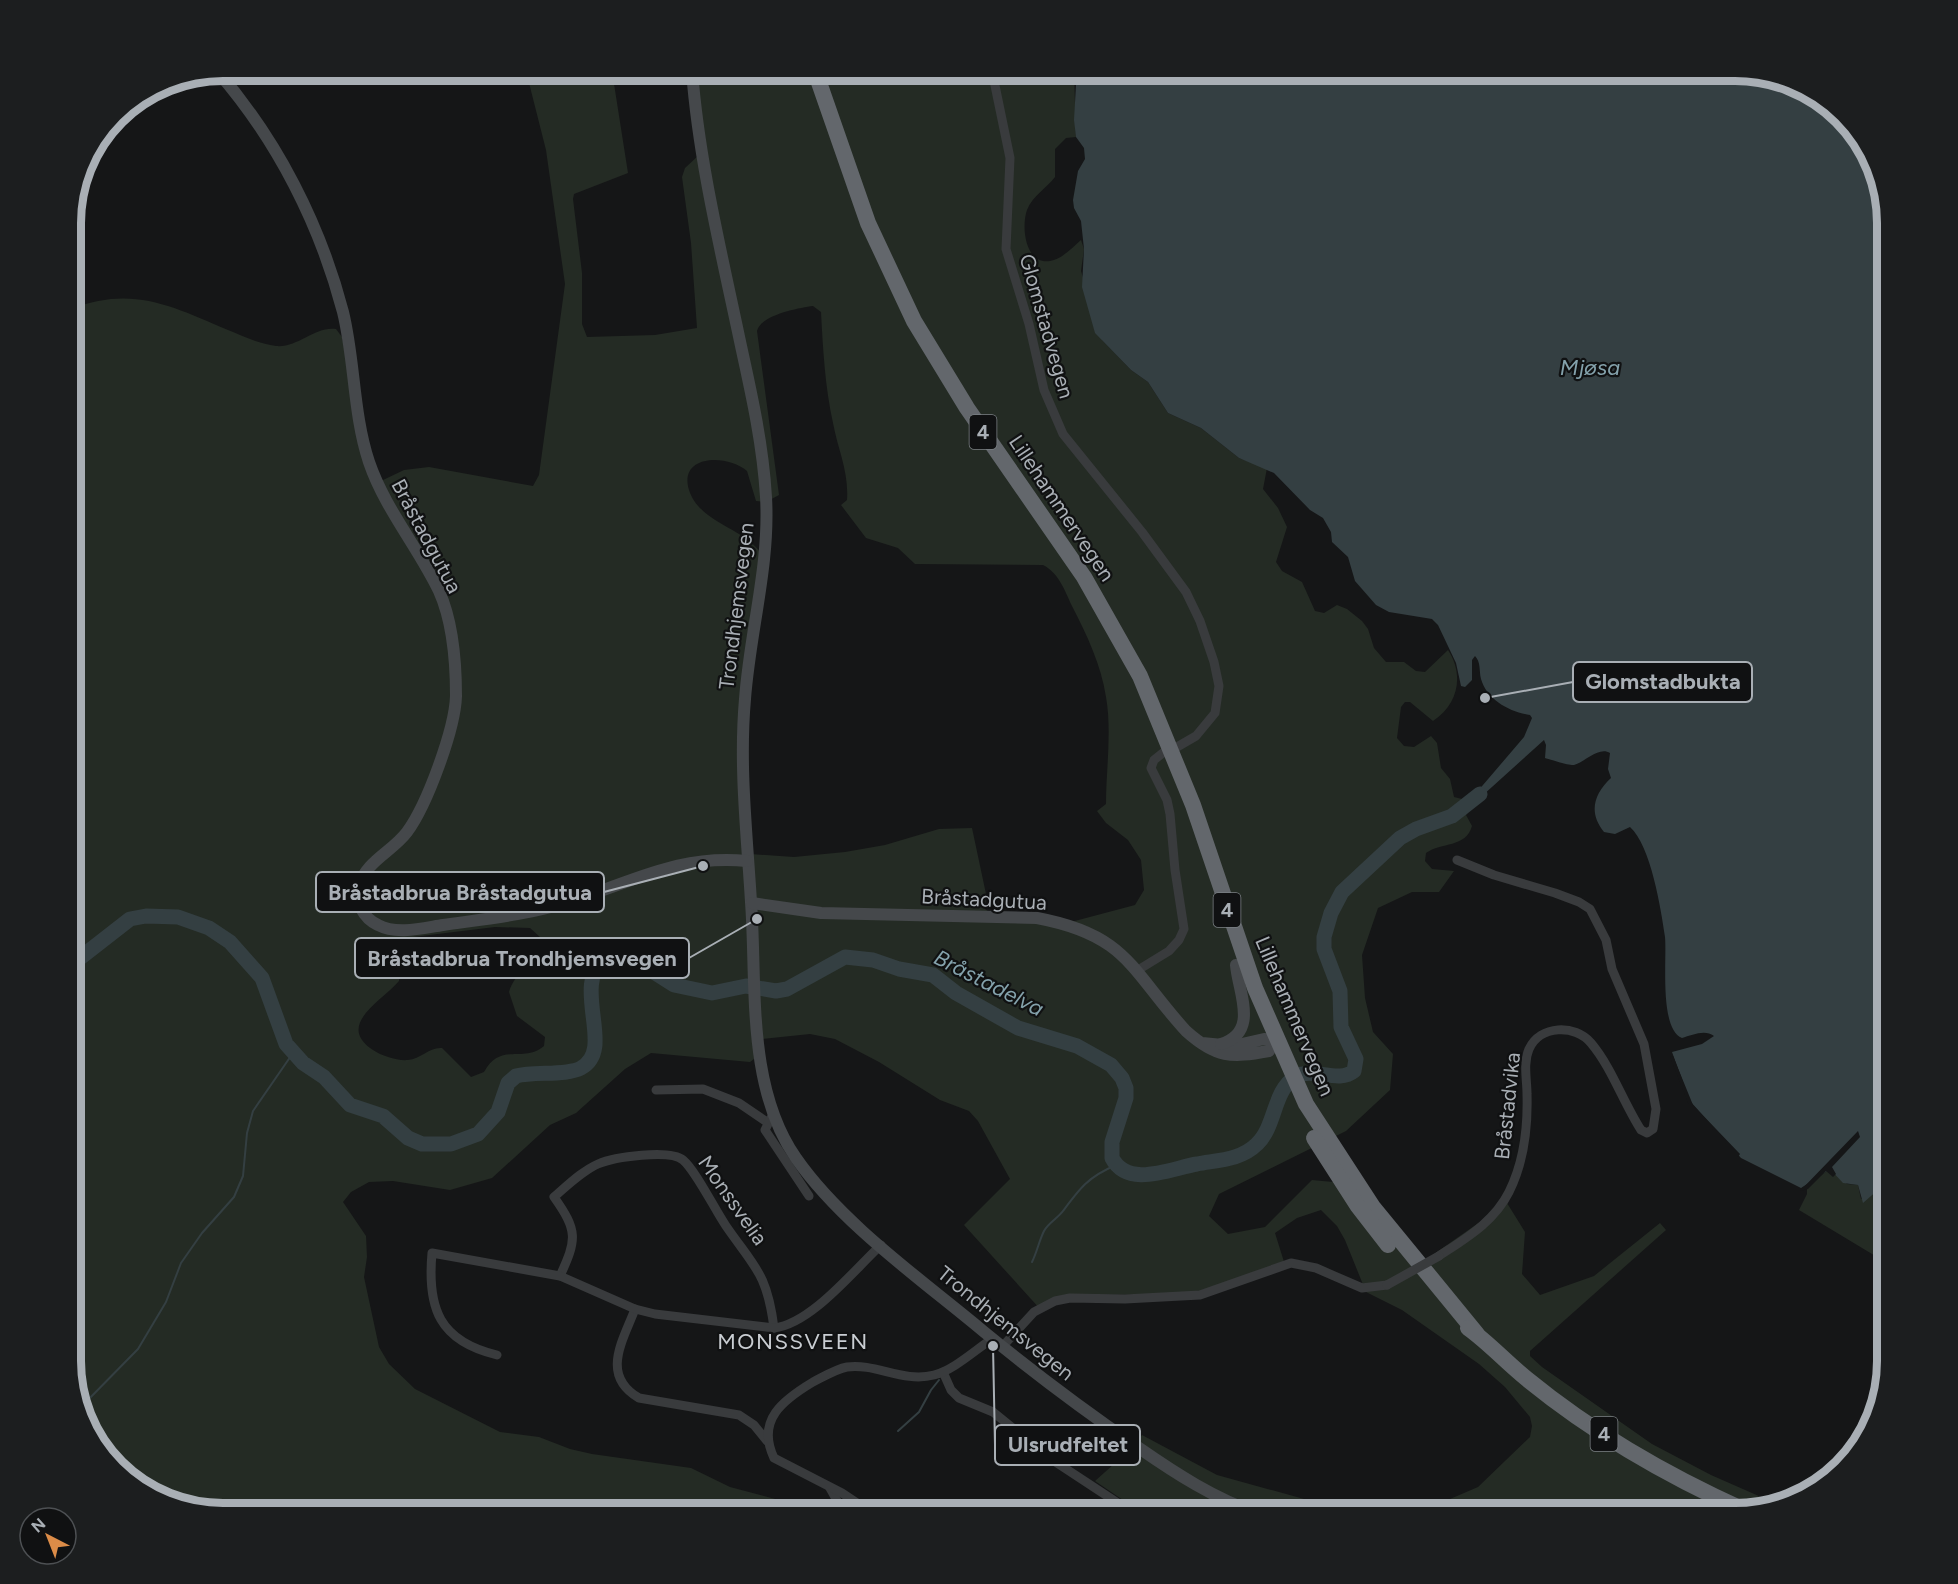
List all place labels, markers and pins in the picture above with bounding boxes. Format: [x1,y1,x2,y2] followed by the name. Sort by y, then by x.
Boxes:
[1573,662,1752,702] callout: Glomstadbukta
[316,872,604,912] callout: Bråstadbrua Bråstadgutua
[355,938,689,978] callout: Bråstadbrua Trondhjemsvegen
[995,1425,1140,1465] callout: Ulsrudfeltet

